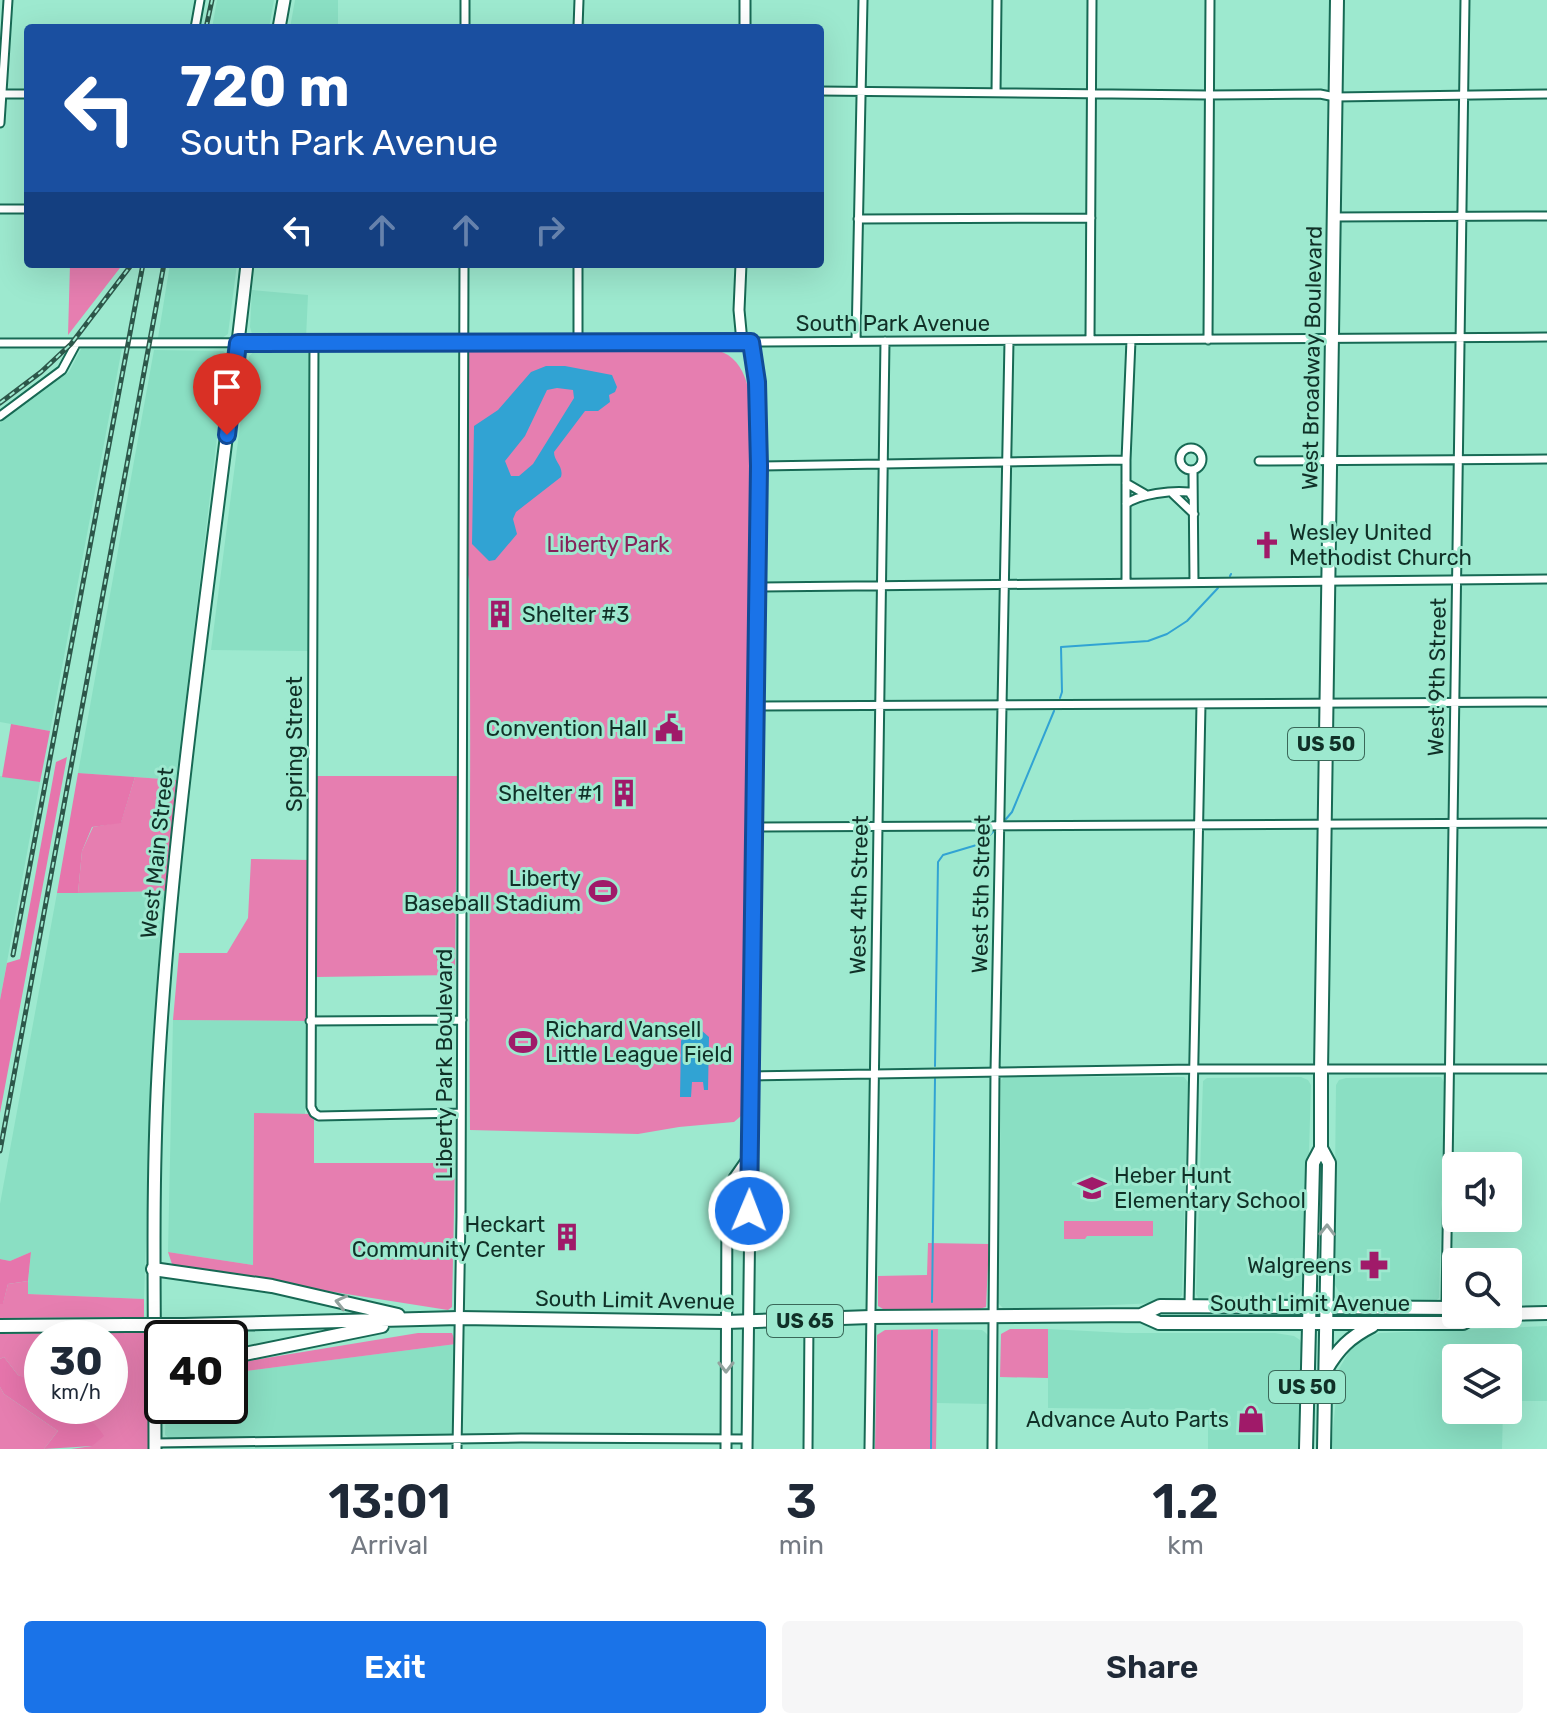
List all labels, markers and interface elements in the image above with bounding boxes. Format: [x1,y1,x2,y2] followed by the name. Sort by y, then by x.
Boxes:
[180,54,350,120] text: 720 m
[48,56,152,160] icon: left
[180,121,498,164] text: South Park Avenue
[276,208,320,252] icon: left
[360,208,404,252] icon: ahead
[444,208,488,252] icon: ahead
[528,208,572,252] icon: right
[1296,226,1328,490] street label: West Broadway Boulevard
[796,310,990,337] street label: South Park Avenue
[193,353,261,435] pin
[205,365,249,409] icon: arrive
[1289,519,1472,571] place label: Wesley United Methodist Church
[1252,530,1282,560] church icon: Wesley United Methodist Church
[547,531,670,558] park label: Liberty Park
[1422,597,1452,757] street label: West 9th Street
[485,599,515,629] building icon: Shelter #3
[522,601,629,628] place label: Shelter #3
[281,676,308,812] street label: Spring Street
[654,713,684,743] public building icon: Convention Hall
[486,715,647,742] place label: Convention Hall
[1288,728,1364,760] road number: US 50
[135,766,179,940] street label: West Main Street
[609,778,639,808] building icon: Shelter #1
[498,780,602,807] place label: Shelter #1
[966,814,996,974] street label: West 5th Street
[844,815,874,975] street label: West 4th Street
[404,865,581,917] place label: Liberty Baseball Stadium
[588,876,618,906] sports icon: Liberty Baseball Stadium
[431,949,458,1179] street label: Liberty Park Boulevard
[545,1016,733,1068] place label: Richard Vansell Little League Field
[508,1027,538,1057] sports icon: Richard Vansell Little League Field
[1442,1152,1522,1424] map controls
[1442,1152,1522,1232] button: sound
[1114,1162,1306,1214] place label: Heber Hunt Elementary School
[707,1169,791,1253] position arrow
[1077,1173,1107,1203] school or university icon: Heber Hunt Elementary School
[352,1211,546,1263] place label: Heckart Community Center
[552,1222,582,1252] building icon: Heckart Community Center
[1319,1223,1336,1236] one-way arrow
[1442,1248,1522,1328] button: search
[1359,1250,1389,1280] pharmacy icon: Walgreens
[1247,1252,1352,1279] place label: Walgreens
[535,1285,735,1315] street label: South Limit Avenue
[1210,1290,1410,1317] street label: South Limit Avenue
[334,1294,348,1311] one-way arrow
[767,1305,843,1337] road number: US 65
[144,1320,248,1424] speed limit sign: 40
[49,1338,103,1385] text: 30
[1442,1344,1522,1424] button: layers
[717,1361,735,1374] one-way arrow
[1269,1371,1345,1403] road number: US 50
[51,1380,101,1404] text: km/h
[1236,1404,1266,1434] shop icon: Advance Auto Parts
[1026,1406,1229,1433] place label: Advance Auto Parts
[328,1473,451,1530] text: 13:01
[786,1473,817,1530] text: 3
[1152,1473,1219,1530] text: 1.2
[350,1530,428,1561] text: Arrival
[779,1530,824,1561] text: min
[1167,1530,1204,1561] text: km
[24,1621,766,1713] button: Exit
[782,1621,1523,1713] button: Share

